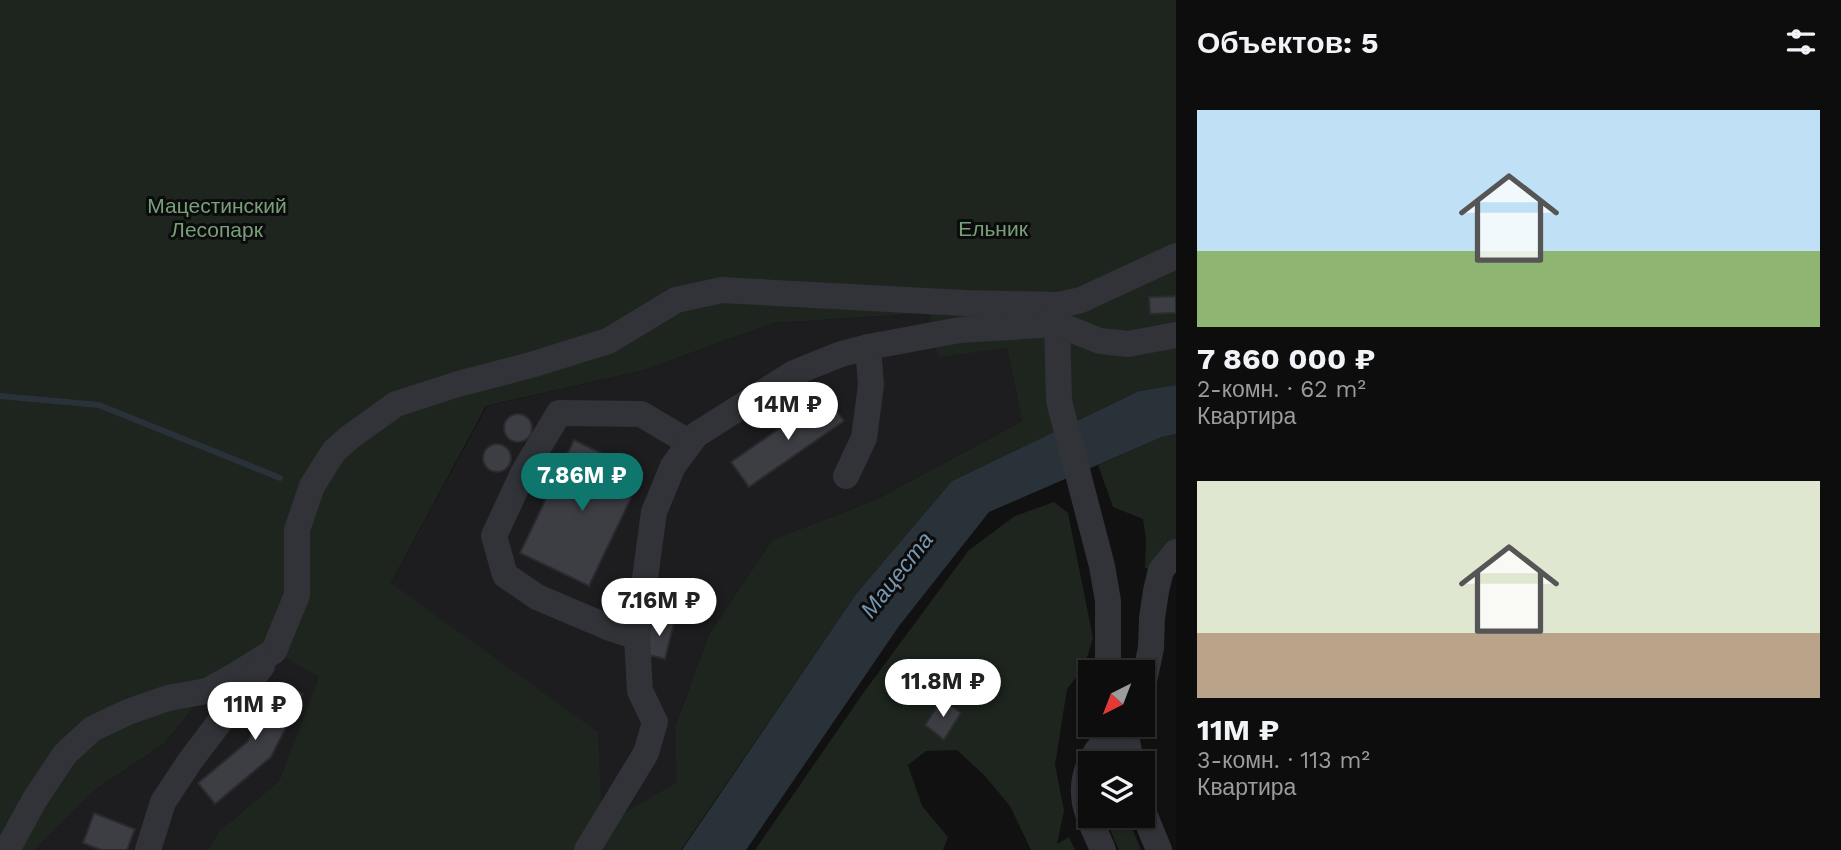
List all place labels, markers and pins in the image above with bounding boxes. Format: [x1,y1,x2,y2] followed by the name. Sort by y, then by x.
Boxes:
[739,382,837,442] pin: 14M ₽
[517,454,647,513] pin: 7.86M ₽
[594,578,724,638] pin: 7.16M ₽
[878,660,1008,719] pin: 11.8M ₽
[206,682,304,742] pin: 11M ₽

